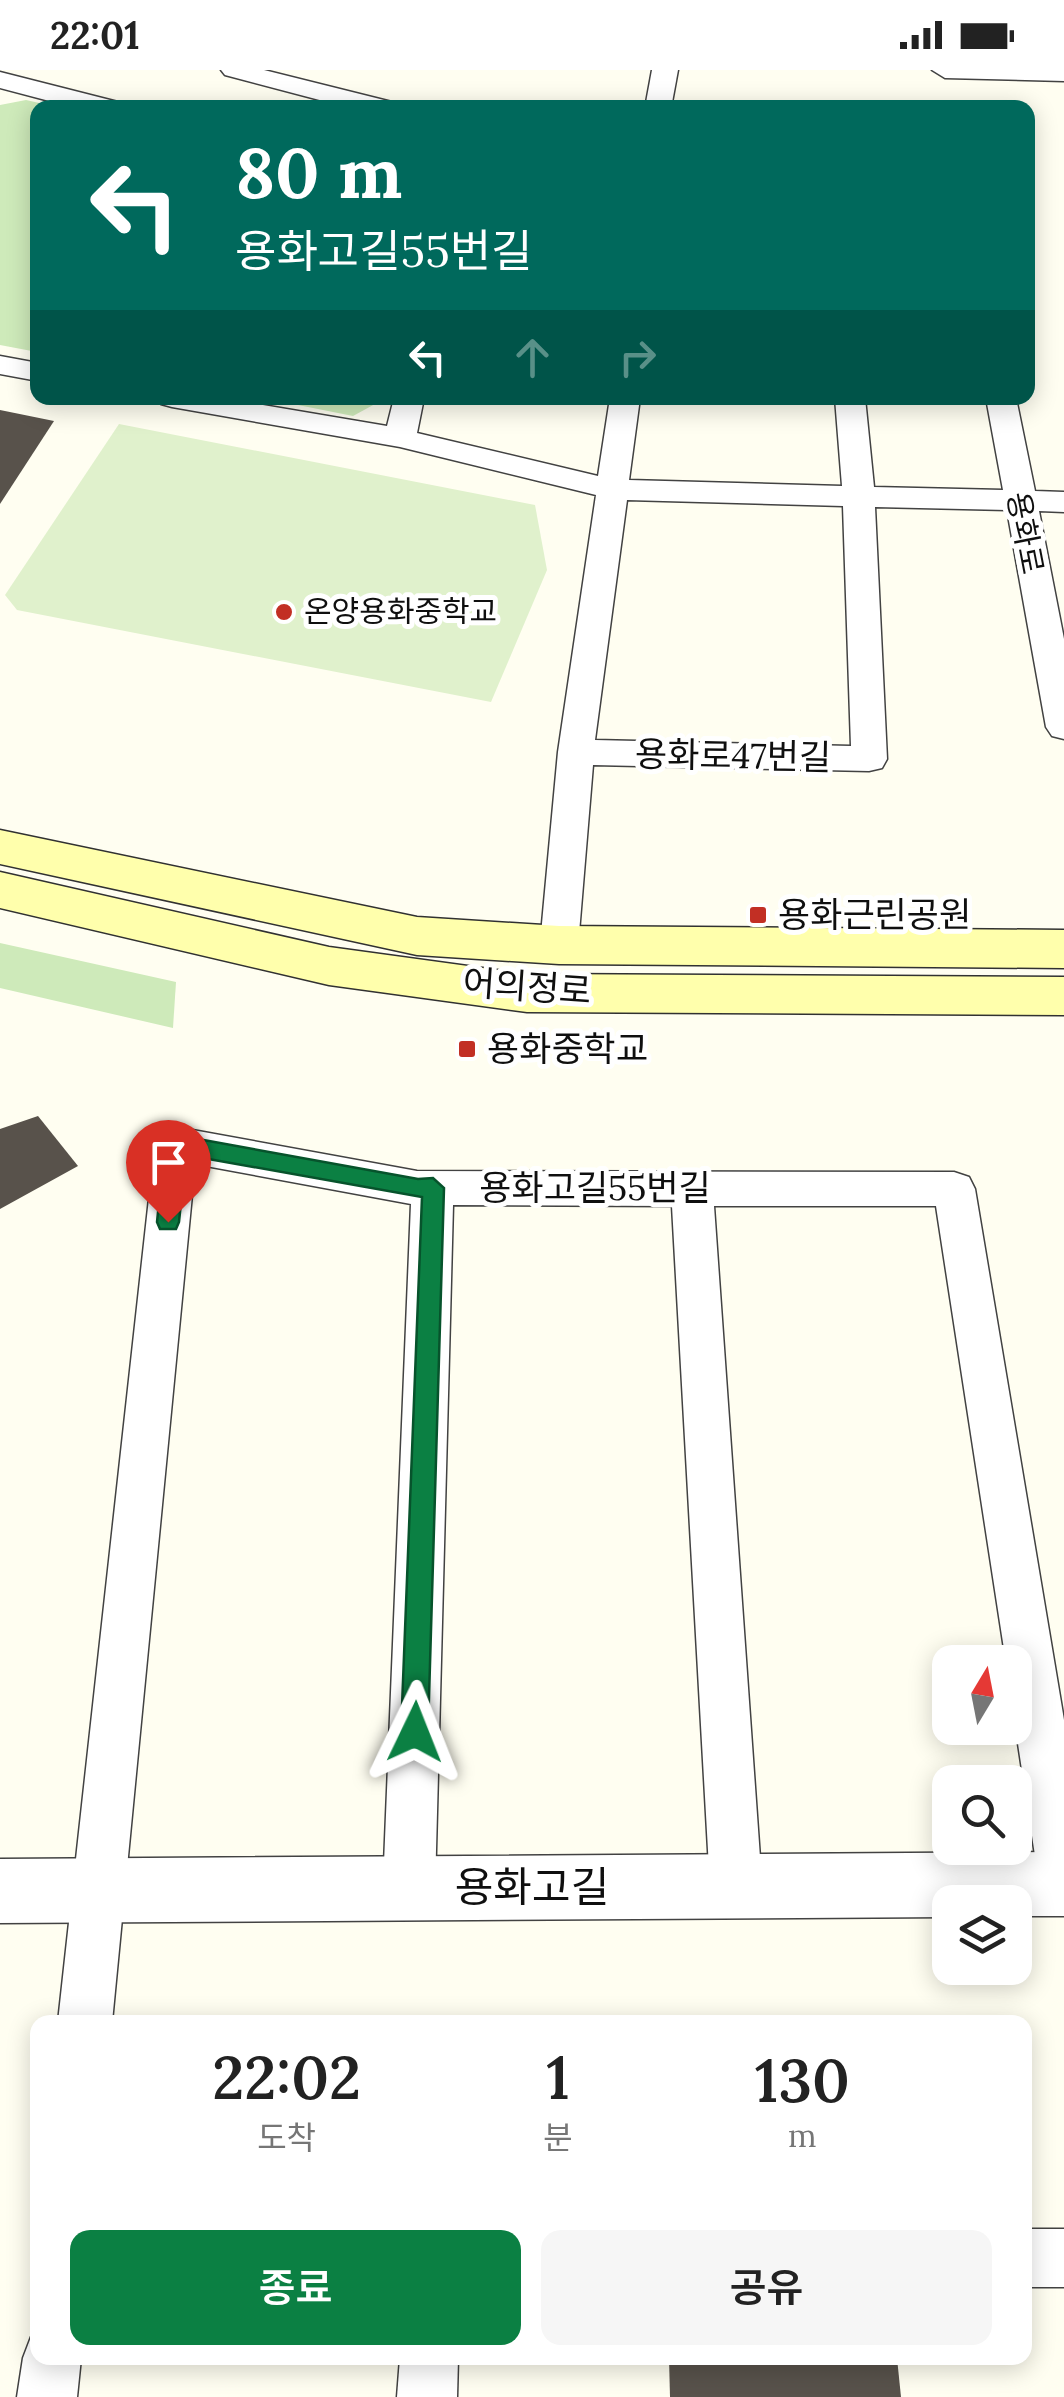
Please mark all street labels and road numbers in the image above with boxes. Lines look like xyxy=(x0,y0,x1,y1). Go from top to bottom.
street label: 용화로 xyxy=(999,489,1053,577)
street label: 용화로47번길 xyxy=(635,731,831,780)
street label: 어의정로 xyxy=(461,960,593,1013)
street label: 용화고길55번길 xyxy=(479,1165,711,1210)
street label: 용화고길 xyxy=(455,1860,609,1914)

